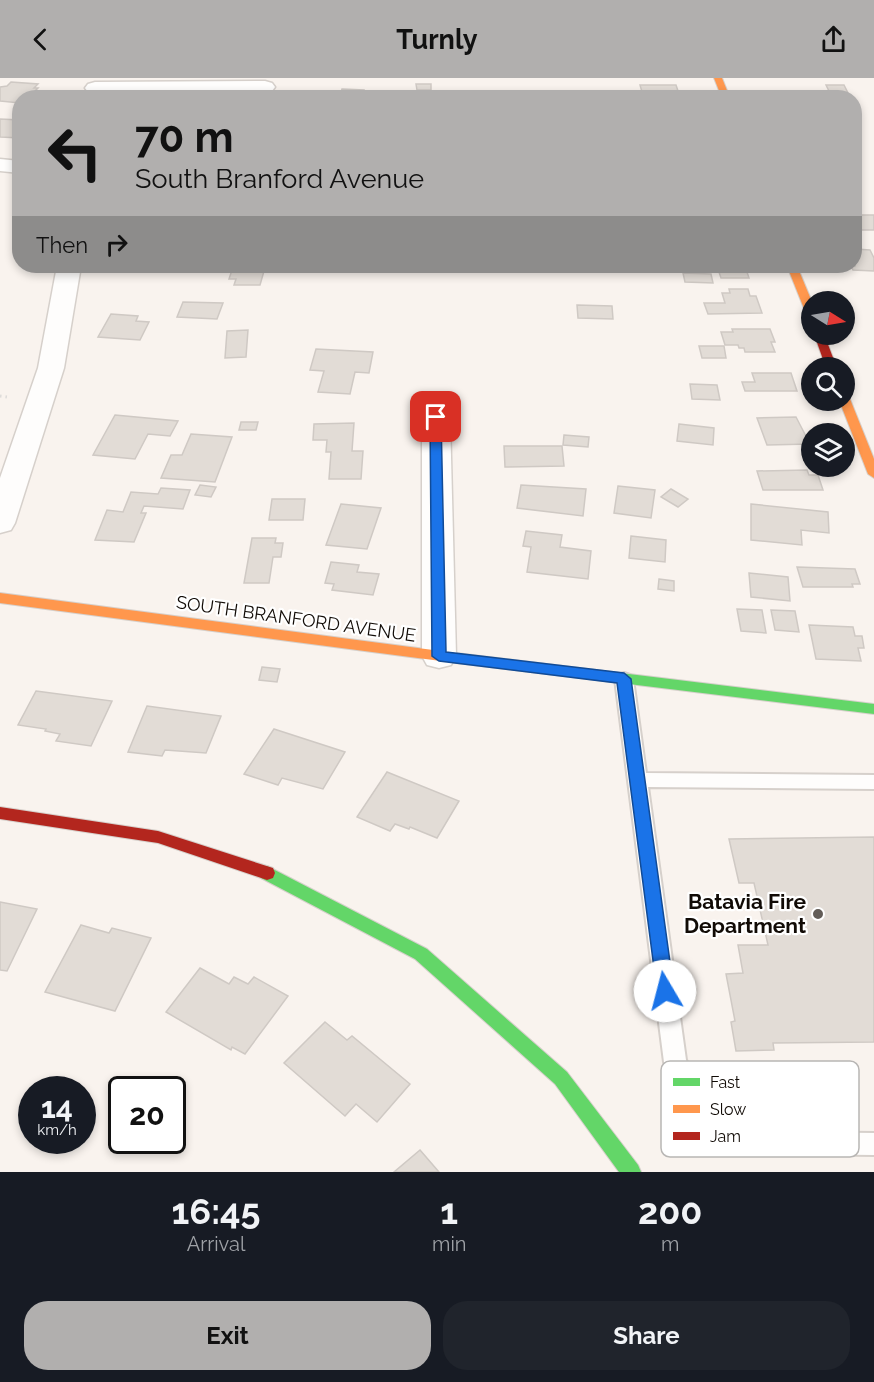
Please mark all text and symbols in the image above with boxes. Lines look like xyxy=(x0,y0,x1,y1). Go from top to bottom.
icon: back xyxy=(24,23,57,56)
icon: share xyxy=(817,23,850,56)
text: Turnly xyxy=(396,24,478,55)
text: 70 m xyxy=(135,113,234,162)
icon: left xyxy=(36,114,114,192)
text: South Branford Avenue xyxy=(135,163,424,194)
icon: right xyxy=(100,228,133,261)
text: Then xyxy=(36,232,88,258)
north arrow xyxy=(801,291,855,345)
map controls xyxy=(801,291,855,477)
button: search xyxy=(801,357,855,411)
pin xyxy=(410,391,461,442)
icon: arrive xyxy=(419,400,452,433)
button: layers xyxy=(801,423,855,477)
street label: SOUTH BRANFORD AVENUE xyxy=(175,591,417,646)
place label: Batavia Fire Department xyxy=(684,889,806,938)
marker: Batavia Fire Department xyxy=(811,907,825,921)
position arrow xyxy=(633,959,697,1023)
legend xyxy=(661,1061,859,1157)
text: Fast xyxy=(710,1073,741,1092)
speed limit sign: 20 xyxy=(108,1076,186,1154)
text: 14 xyxy=(41,1090,73,1125)
text: Slow xyxy=(710,1100,746,1119)
text: km/h xyxy=(37,1121,77,1139)
text: Jam xyxy=(710,1127,741,1146)
text: 16:45 xyxy=(172,1190,261,1232)
text: 1 xyxy=(440,1190,458,1232)
text: 200 xyxy=(638,1190,702,1232)
text: Arrival xyxy=(187,1232,245,1256)
text: min xyxy=(432,1232,466,1256)
text: m xyxy=(661,1232,679,1256)
button: Exit xyxy=(24,1301,431,1370)
button: Share xyxy=(443,1301,850,1370)

